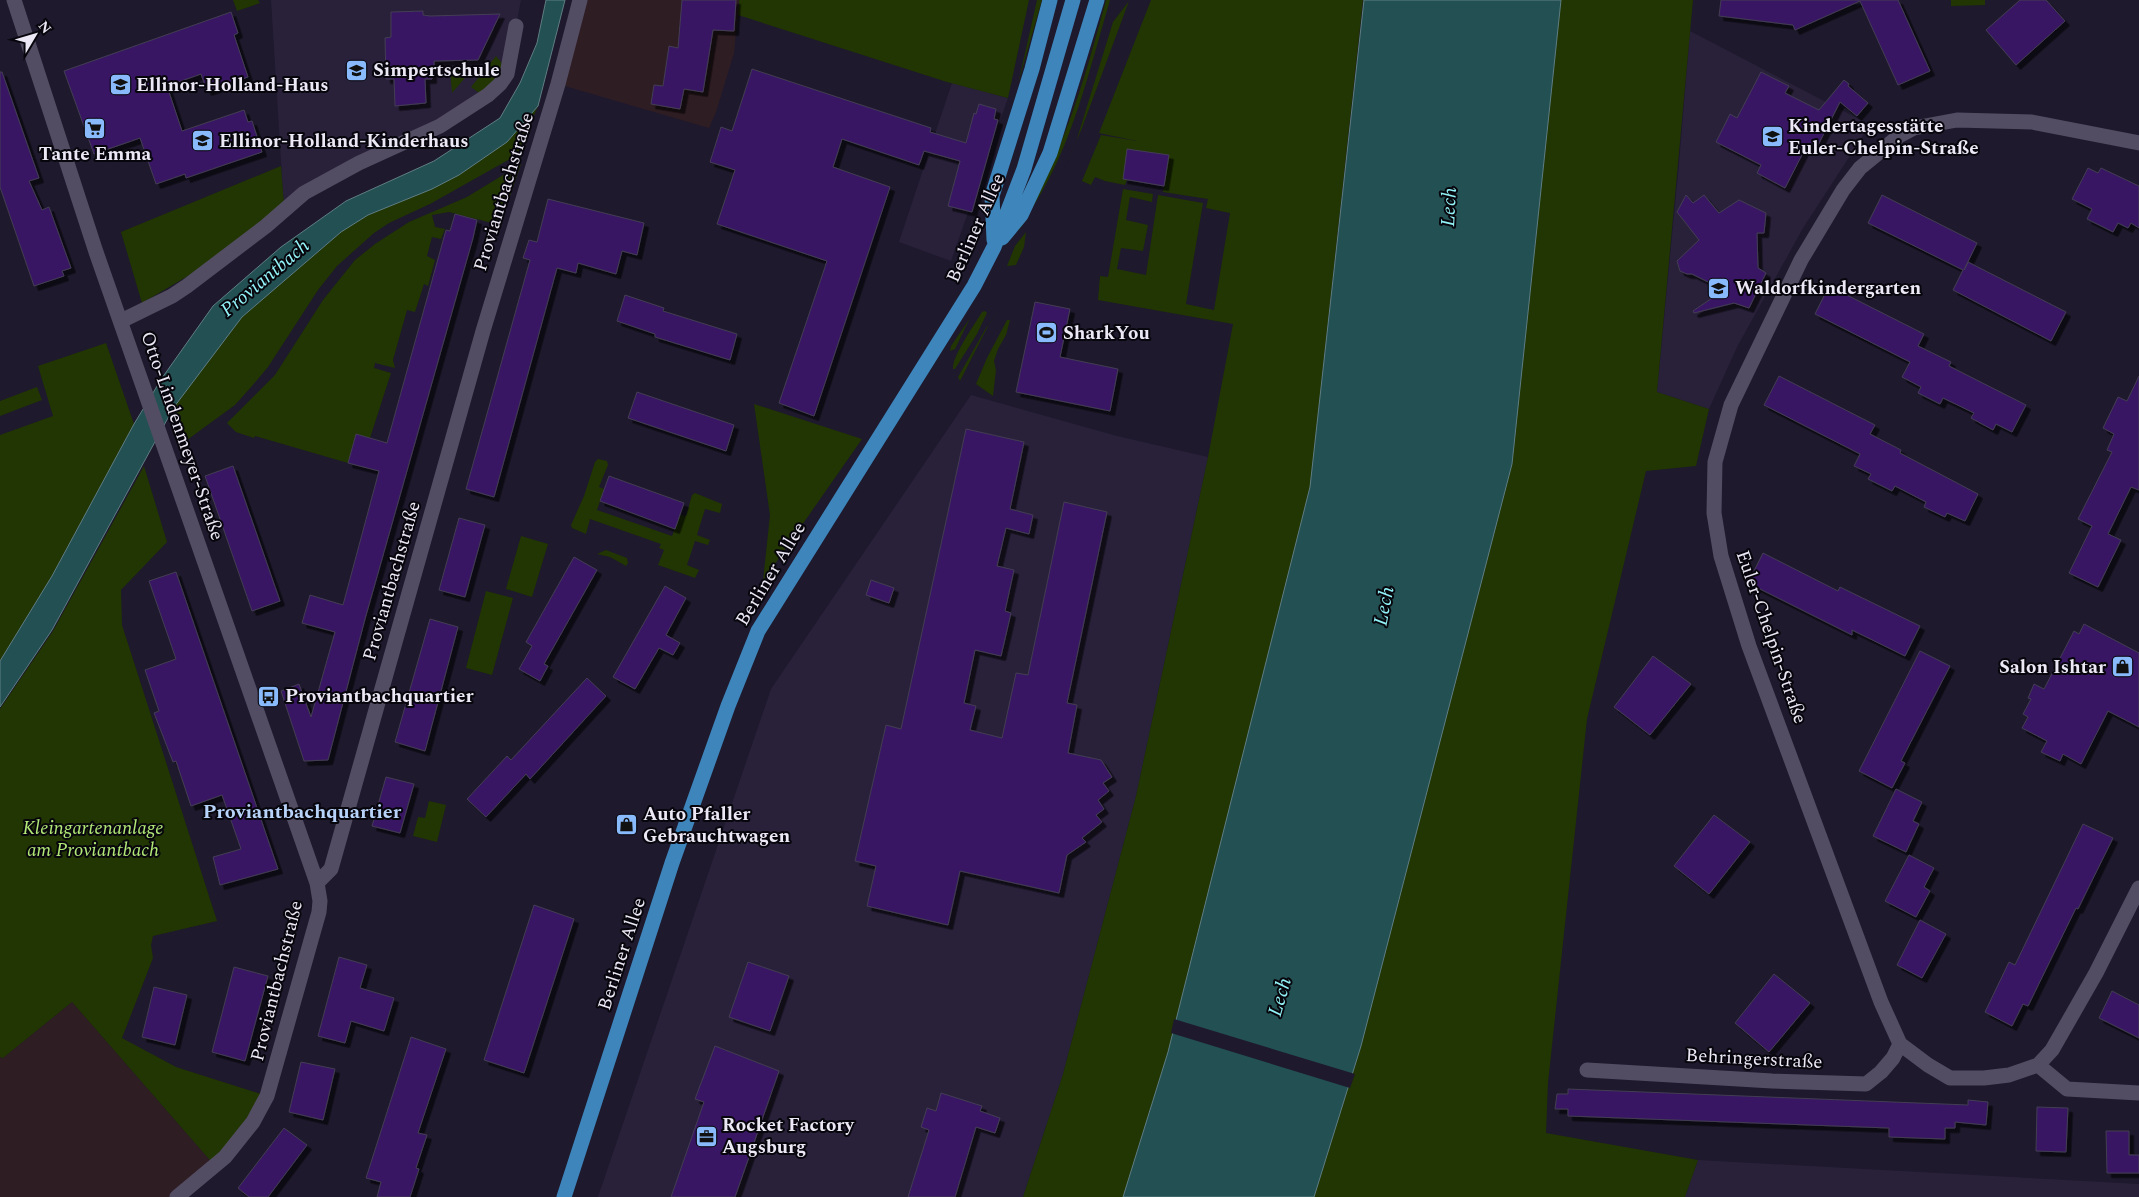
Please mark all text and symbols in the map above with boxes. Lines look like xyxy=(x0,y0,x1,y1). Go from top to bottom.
north arrow xyxy=(10,10,60,60)
text: N xyxy=(33,16,57,38)
place label: Simpertschule xyxy=(373,56,500,85)
school or university icon: Simpertschule xyxy=(345,58,369,82)
place label: Ellinor-Holland-Haus xyxy=(136,71,329,100)
school or university icon: Ellinor-Holland-Haus xyxy=(108,73,132,97)
street label: Proviantbachstraße xyxy=(466,109,542,275)
place label: Kindertagesstätte Euler-Chelpin-Straße xyxy=(1788,112,1979,163)
supermarket icon: Tante Emma xyxy=(83,116,107,140)
school or university icon: Kindertagesstätte Euler-Chelpin-Straße xyxy=(1760,125,1784,149)
place label: Ellinor-Holland-Kinderhaus xyxy=(219,127,468,156)
school or university icon: Ellinor-Holland-Kinderhaus xyxy=(191,129,215,153)
place label: Tante Emma xyxy=(39,140,152,169)
street label: Berliner Allee xyxy=(939,169,1013,287)
water label: Lech xyxy=(1433,187,1465,227)
water label: Proviantbach xyxy=(214,232,316,324)
place label: Waldorfkindergarten xyxy=(1735,274,1921,303)
school or university icon: Waldorfkindergarten xyxy=(1707,276,1731,300)
place label: SharkYou xyxy=(1063,319,1150,348)
sports icon: SharkYou xyxy=(1035,321,1059,345)
street label: Otto-Lindenmeyer-Straße xyxy=(133,328,231,544)
street label: Proviantbachstraße xyxy=(355,498,429,664)
street label: Berliner Allee xyxy=(728,516,814,632)
street label: Euler-Chelpin-Straße xyxy=(1728,546,1814,728)
water label: Lech xyxy=(1366,584,1402,628)
place label: Salon Ishtar xyxy=(1999,653,2107,682)
shop icon: Salon Ishtar xyxy=(2110,655,2134,679)
place label: Proviantbachquartier xyxy=(285,682,475,711)
bus stop icon: Proviantbachquartier xyxy=(257,684,281,708)
district label: Proviantbachquartier xyxy=(203,797,402,827)
place label: Auto Pfaller Gebrauchtwagen xyxy=(643,800,790,851)
shop icon: Auto Pfaller Gebrauchtwagen xyxy=(615,813,639,837)
park label: Kleingartenanlage am Proviantbach xyxy=(23,814,163,865)
street label: Berliner Allee xyxy=(590,894,654,1014)
street label: Proviantbachstraße xyxy=(243,898,311,1064)
water label: Lech xyxy=(1260,974,1300,1020)
street label: Behringerstraße xyxy=(1685,1041,1823,1077)
place label: Rocket Factory Augsburg xyxy=(722,1111,855,1162)
office icon: Rocket Factory Augsburg xyxy=(694,1124,718,1148)

